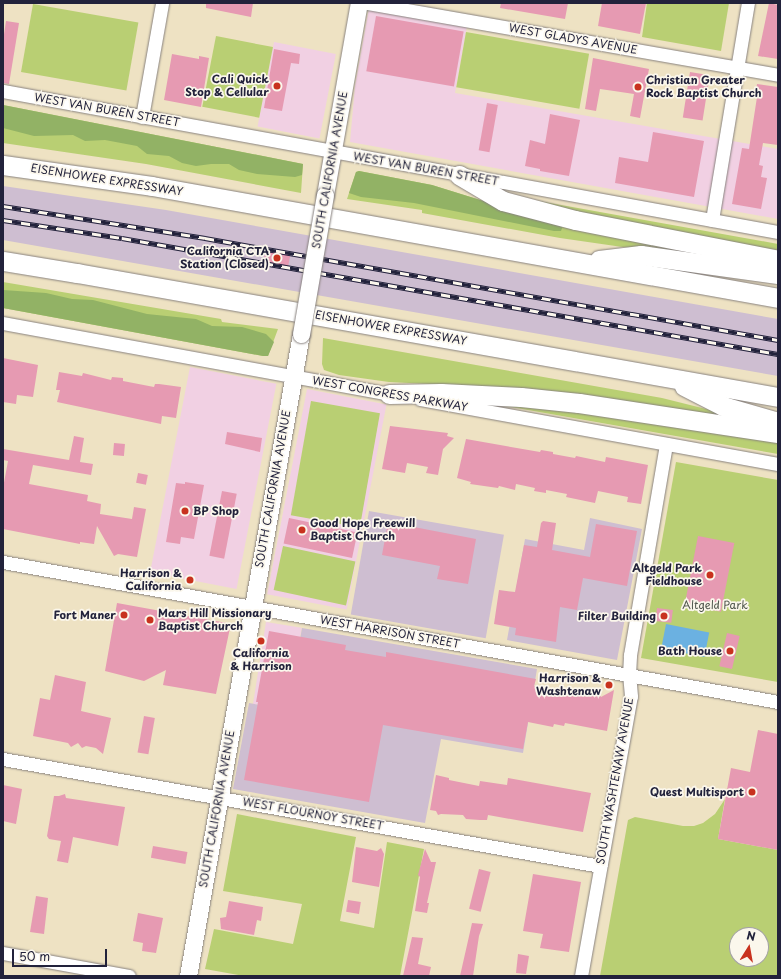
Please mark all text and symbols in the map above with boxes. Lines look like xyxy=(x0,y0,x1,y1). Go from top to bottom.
street label: WEST GLADYS AVENUE xyxy=(507,21,639,57)
place label: Cali Quick Stop & Cellular xyxy=(184,73,269,99)
place label: Christian Greater Rock Baptist Church xyxy=(646,74,762,100)
marker: Cali Quick Stop & Cellular xyxy=(272,81,282,91)
marker: Christian Greater Rock Baptist Church xyxy=(633,82,643,92)
street label: SOUTH CALIFORNIA AVENUE xyxy=(310,90,350,250)
street label: WEST VAN BUREN STREET xyxy=(32,91,182,129)
street label: WEST VAN BUREN STREET xyxy=(351,150,501,188)
street label: EISENHOWER EXPRESSWAY xyxy=(30,161,184,199)
place label: California CTA Station (Closed) xyxy=(180,245,269,271)
marker: California CTA Station (Closed) xyxy=(272,253,282,263)
street label: EISENHOWER EXPRESSWAY xyxy=(314,308,468,348)
street label: WEST CONGRESS PARKWAY xyxy=(312,374,468,414)
street label: SOUTH CALIFORNIA AVENUE xyxy=(253,409,293,569)
place label: BP Shop xyxy=(193,504,239,518)
marker: BP Shop xyxy=(180,506,190,516)
place label: Good Hope Freewill Baptist Church xyxy=(310,517,416,543)
marker: Good Hope Freewill Baptist Church xyxy=(297,525,307,535)
place label: Altgeld Park Fieldhouse xyxy=(632,562,702,588)
place label: Harrison & California xyxy=(120,567,182,593)
marker: Altgeld Park Fieldhouse xyxy=(705,570,715,580)
marker: Harrison & California xyxy=(185,575,195,585)
park label: Altgeld Park xyxy=(682,598,748,612)
place label: Mars Hill Missionary Baptist Church xyxy=(158,607,271,633)
place label: Fort Maner xyxy=(52,608,116,622)
place label: Filter Building xyxy=(578,609,656,623)
marker: Fort Maner xyxy=(119,610,129,620)
marker: Filter Building xyxy=(659,611,669,621)
street label: WEST HARRISON STREET xyxy=(319,613,461,651)
marker: Mars Hill Missionary Baptist Church xyxy=(145,615,155,625)
marker: California & Harrison xyxy=(256,636,266,646)
place label: Bath House xyxy=(658,644,722,658)
marker: Bath House xyxy=(725,646,735,656)
place label: California & Harrison xyxy=(230,647,292,673)
place label: Harrison & Washtenaw xyxy=(536,672,601,698)
marker: Harrison & Washtenaw xyxy=(604,680,614,690)
street label: SOUTH WASHTENAW AVENUE xyxy=(594,696,636,866)
street label: SOUTH CALIFORNIA AVENUE xyxy=(197,729,237,889)
place label: Quest Multisport xyxy=(650,785,744,799)
marker: Quest Multisport xyxy=(747,787,757,797)
street label: WEST FLOURNOY STREET xyxy=(241,795,385,833)
north arrow xyxy=(729,927,769,967)
text: N xyxy=(745,927,757,945)
scale bar xyxy=(14,941,109,967)
text: 50 m xyxy=(19,947,50,965)

